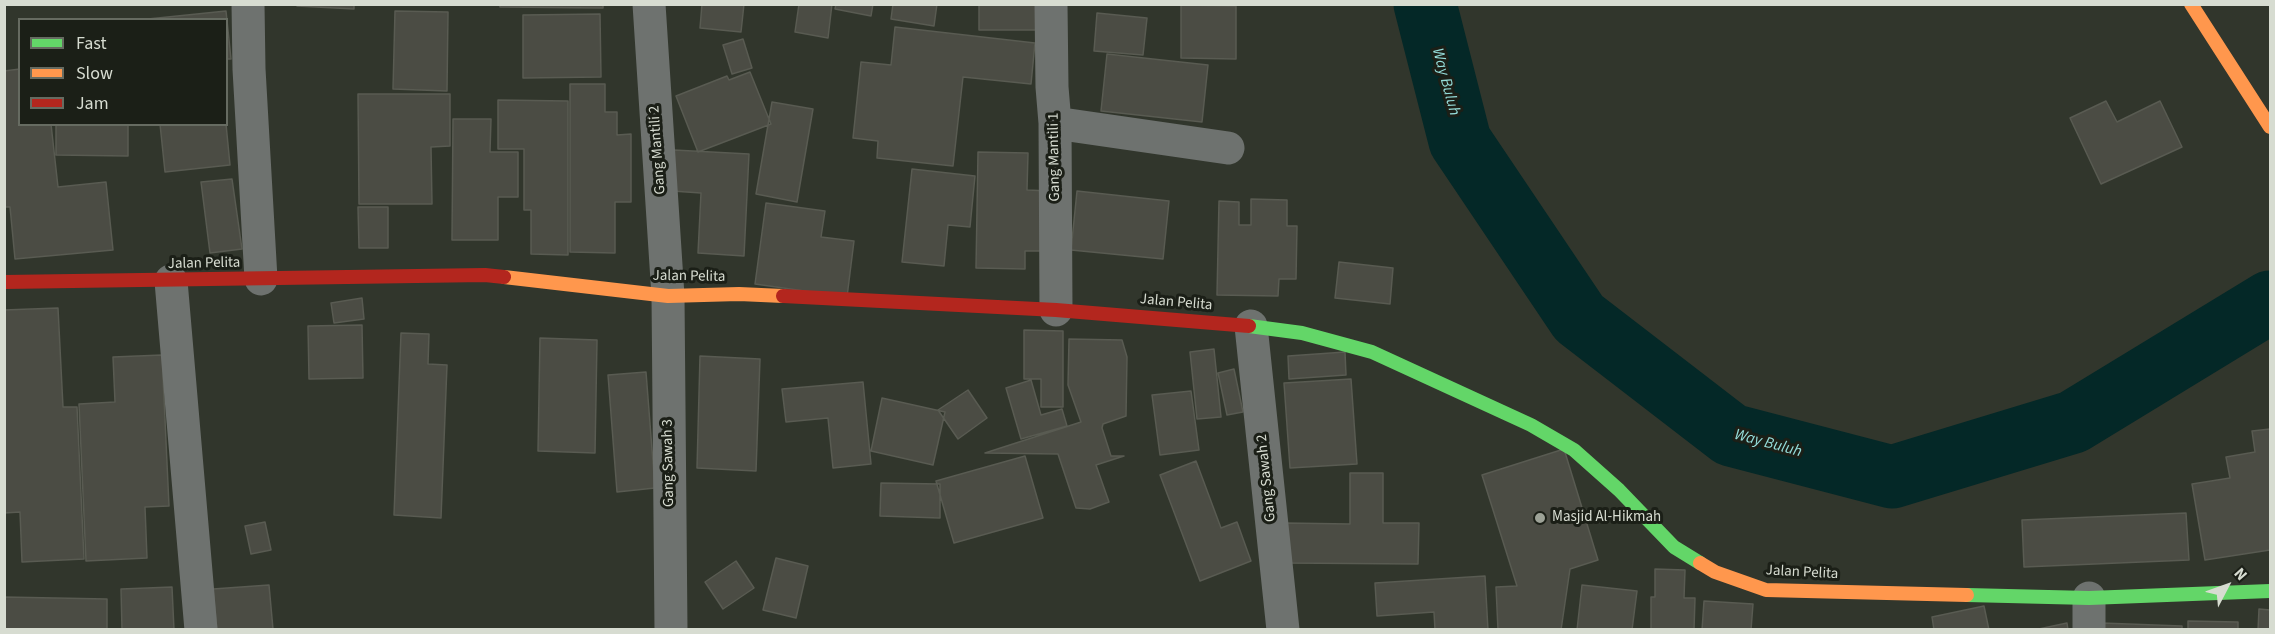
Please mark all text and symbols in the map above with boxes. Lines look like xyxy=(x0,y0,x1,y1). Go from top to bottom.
legend xyxy=(18,18,228,126)
text: Fast xyxy=(76,31,107,56)
water label: Way Buluh xyxy=(1427,46,1463,118)
text: Slow xyxy=(76,61,113,86)
text: Jam xyxy=(76,91,109,116)
street label: Gang Mantili 2 xyxy=(646,105,670,195)
street label: Gang Mantili 1 xyxy=(1045,112,1065,202)
street label: Jalan Pelita xyxy=(167,254,241,274)
street label: Jalan Pelita xyxy=(652,267,726,287)
street label: Jalan Pelita xyxy=(1139,291,1213,315)
street label: Gang Sawah 3 xyxy=(659,419,679,507)
water label: Way Buluh xyxy=(1732,426,1804,462)
street label: Gang Sawah 2 xyxy=(1253,433,1281,523)
place label: Masjid Al-Hikmah xyxy=(1552,509,1661,527)
marker: Masjid Al-Hikmah xyxy=(1533,511,1547,525)
north arrow xyxy=(2197,556,2257,616)
street label: Jalan Pelita xyxy=(1765,562,1839,584)
text: N xyxy=(2229,563,2252,585)

